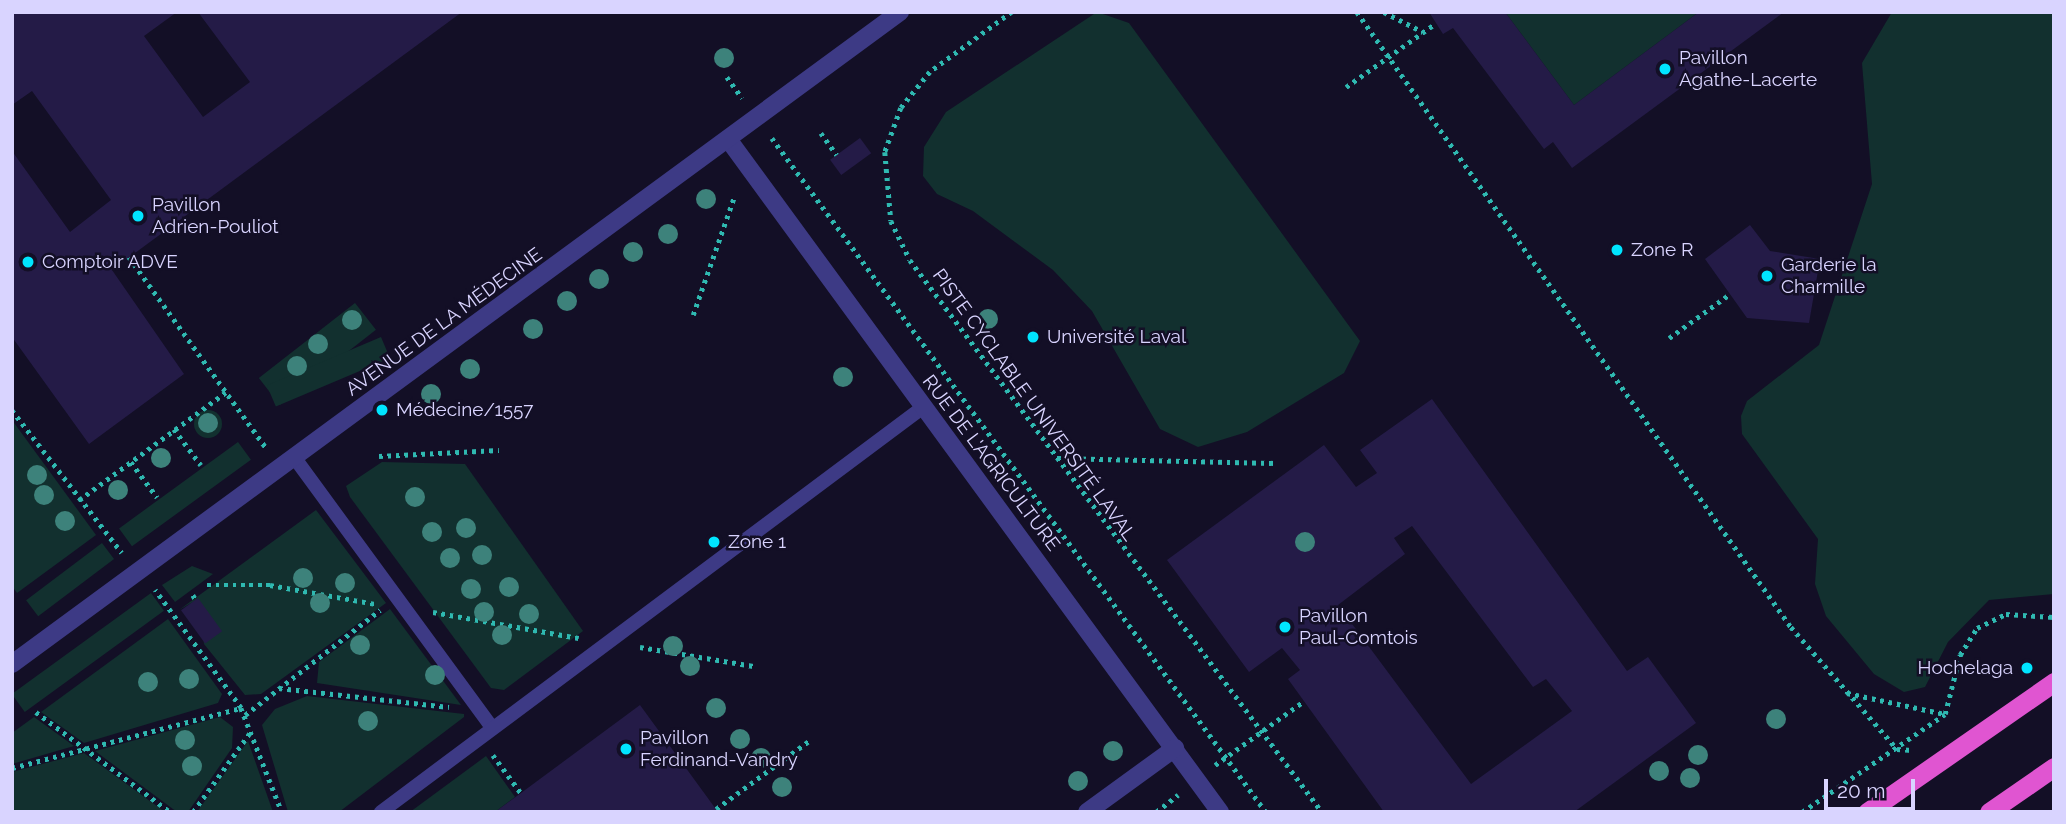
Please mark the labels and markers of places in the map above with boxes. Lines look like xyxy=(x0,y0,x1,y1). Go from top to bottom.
place label: Pavillon Agathe-Lacerte xyxy=(1679,47,1817,91)
marker: Pavillon Agathe-Lacerte xyxy=(1657,61,1673,77)
place label: Pavillon Adrien-Pouliot xyxy=(152,194,278,238)
marker: Pavillon Adrien-Pouliot xyxy=(130,208,146,224)
place label: Zone R xyxy=(1631,239,1693,261)
marker: Zone R xyxy=(1609,242,1625,258)
place label: Comptoir ADVE xyxy=(42,251,179,273)
marker: Comptoir ADVE xyxy=(20,254,36,270)
place label: Garderie la Charmille xyxy=(1781,254,1877,298)
marker: Garderie la Charmille xyxy=(1759,268,1775,284)
place label: Université Laval xyxy=(1047,326,1186,348)
marker: Université Laval xyxy=(1025,329,1041,345)
place label: Médecine/1557 xyxy=(396,399,533,421)
marker: Médecine/1557 xyxy=(374,402,390,418)
place label: Zone 1 xyxy=(728,531,786,553)
marker: Zone 1 xyxy=(706,534,722,550)
place label: Pavillon Paul-Comtois xyxy=(1299,605,1418,649)
marker: Pavillon Paul-Comtois xyxy=(1277,619,1293,635)
place label: Hochelaga xyxy=(1918,657,2013,679)
marker: Hochelaga xyxy=(2019,660,2035,676)
place label: Pavillon Ferdinand-Vandry xyxy=(640,727,798,771)
marker: Pavillon Ferdinand-Vandry xyxy=(618,741,634,757)

